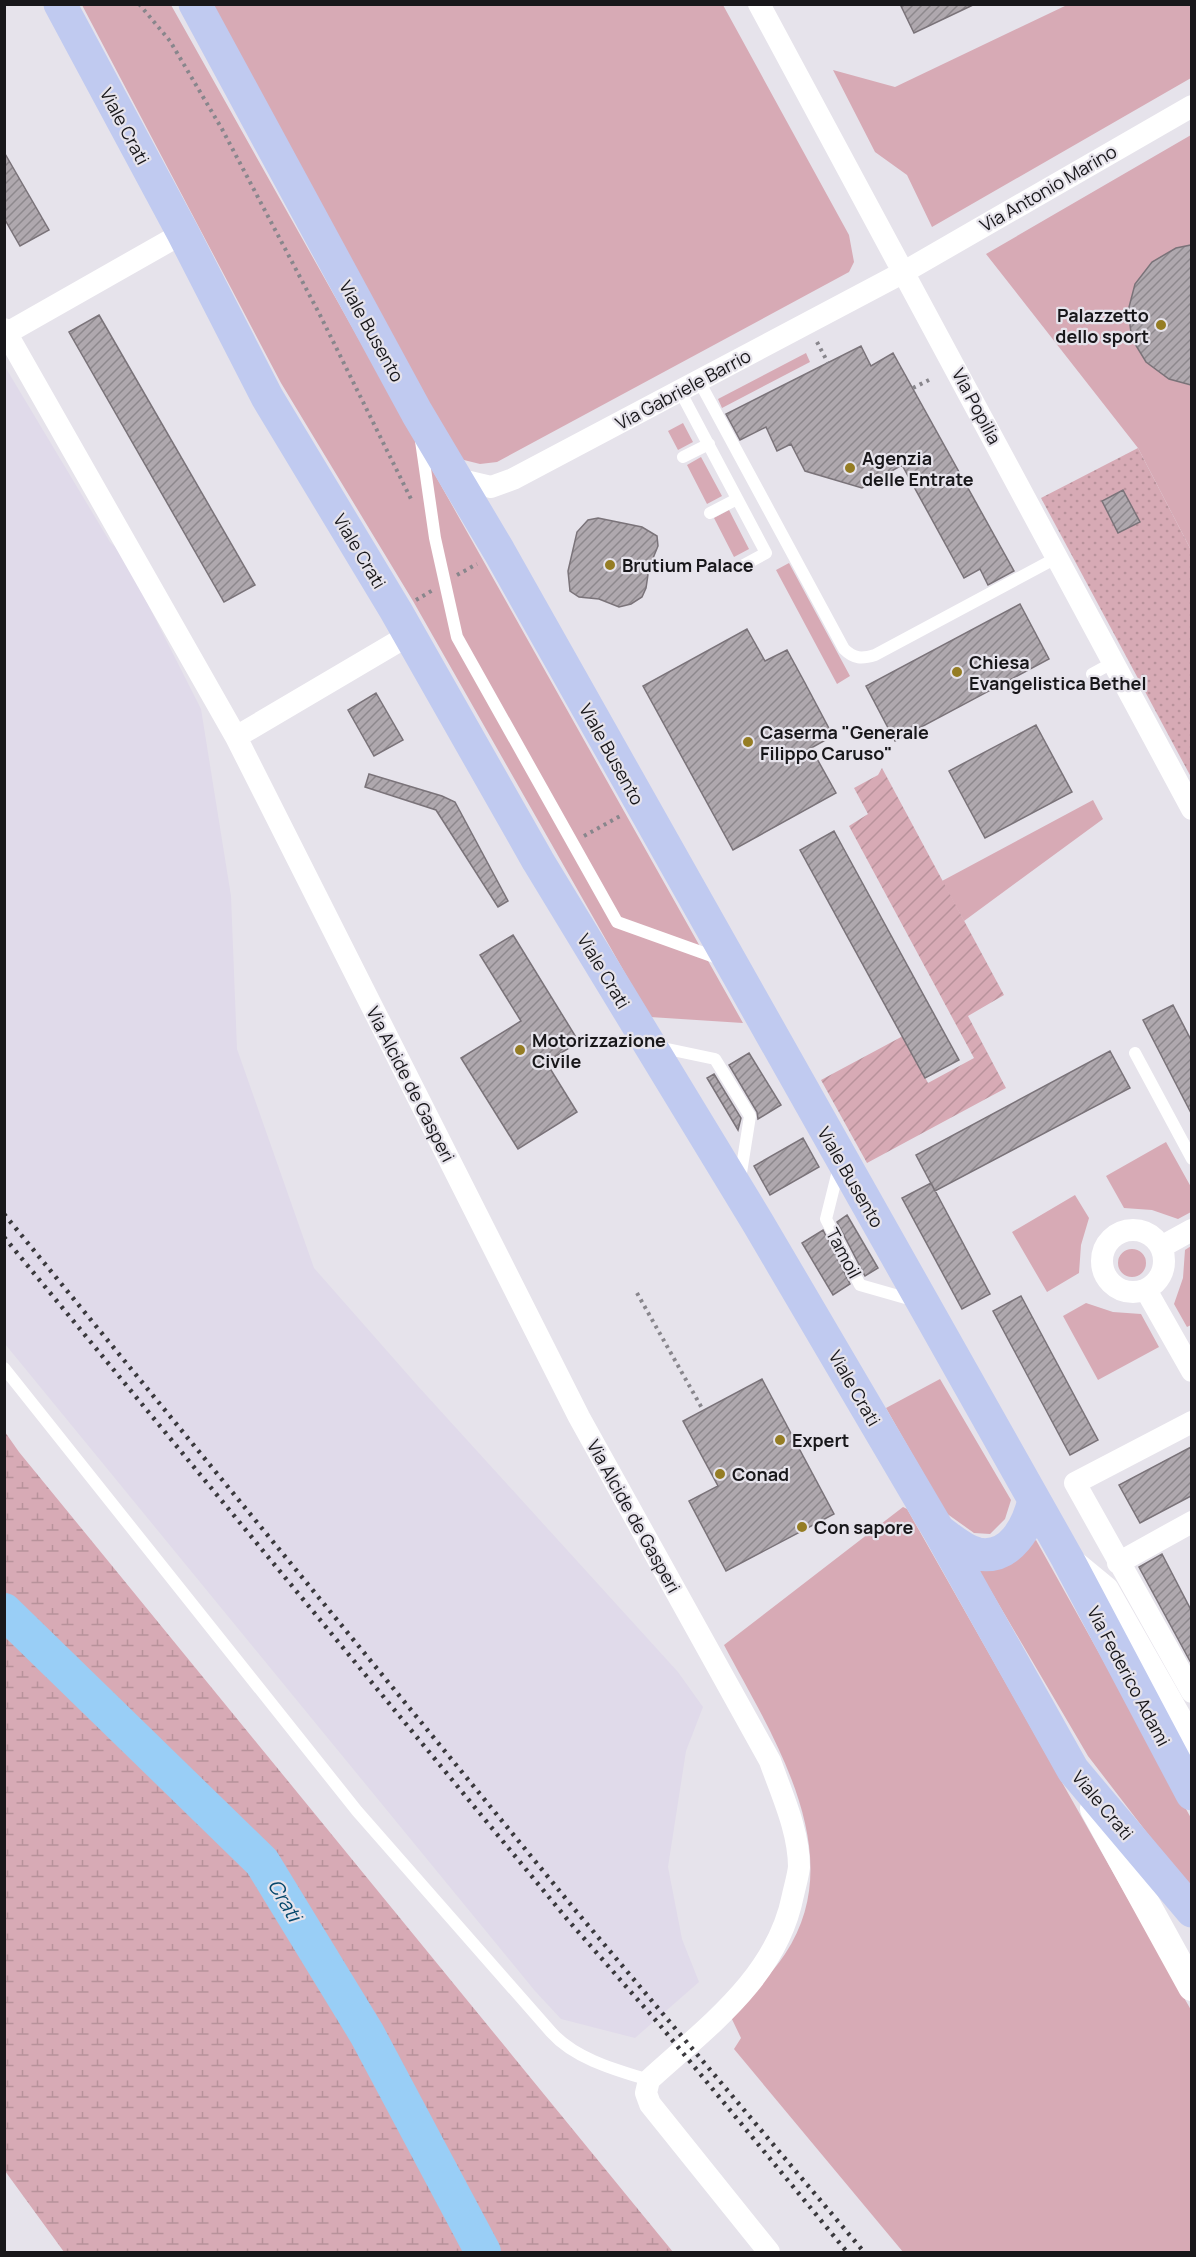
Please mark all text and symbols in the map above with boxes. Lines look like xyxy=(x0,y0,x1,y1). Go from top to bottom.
street label: Viale Crati xyxy=(95,84,155,168)
street label: Via Antonio Marino xyxy=(975,139,1121,237)
street label: Viale Busento xyxy=(334,276,410,386)
place label: Palazzetto dello sport xyxy=(1055,303,1149,348)
marker: Palazzetto dello sport xyxy=(1154,318,1168,332)
street label: Via Gabriele Barrio xyxy=(611,343,755,435)
street label: Via Popilia xyxy=(947,364,1007,448)
place label: Agenzia delle Entrate xyxy=(862,446,974,491)
marker: Agenzia delle Entrate xyxy=(843,461,857,475)
street label: Viale Crati xyxy=(328,509,392,593)
place label: Brutium Palace xyxy=(622,553,754,577)
marker: Brutium Palace xyxy=(603,558,617,572)
place label: Chiesa Evangelistica Bethel xyxy=(969,650,1147,695)
marker: Chiesa Evangelistica Bethel xyxy=(950,665,964,679)
street label: Viale Busento xyxy=(574,699,650,809)
place label: Caserma "Generale Filippo Caruso" xyxy=(760,720,929,765)
marker: Caserma "Generale Filippo Caruso" xyxy=(741,735,755,749)
street label: Viale Crati xyxy=(572,929,636,1013)
street label: Via Alcide de Gasperi xyxy=(361,1002,461,1166)
place label: Motorizzazione Civile xyxy=(532,1028,666,1073)
marker: Motorizzazione Civile xyxy=(513,1043,527,1057)
street label: Viale Busento xyxy=(812,1122,890,1232)
street label: Tamoil xyxy=(821,1224,867,1282)
street label: Viale Crati xyxy=(824,1346,886,1430)
place label: Expert xyxy=(792,1428,849,1452)
marker: Expert xyxy=(773,1433,787,1447)
street label: Via Alcide de Gasperi xyxy=(582,1435,686,1597)
place label: Conad xyxy=(732,1462,789,1486)
marker: Conad xyxy=(713,1467,727,1481)
place label: Con sapore xyxy=(814,1515,914,1539)
marker: Con sapore xyxy=(795,1520,809,1534)
street label: Via Federico Adami xyxy=(1082,1602,1176,1750)
street label: Viale Crati xyxy=(1067,1765,1139,1845)
water label: Crati xyxy=(262,1874,309,1928)

